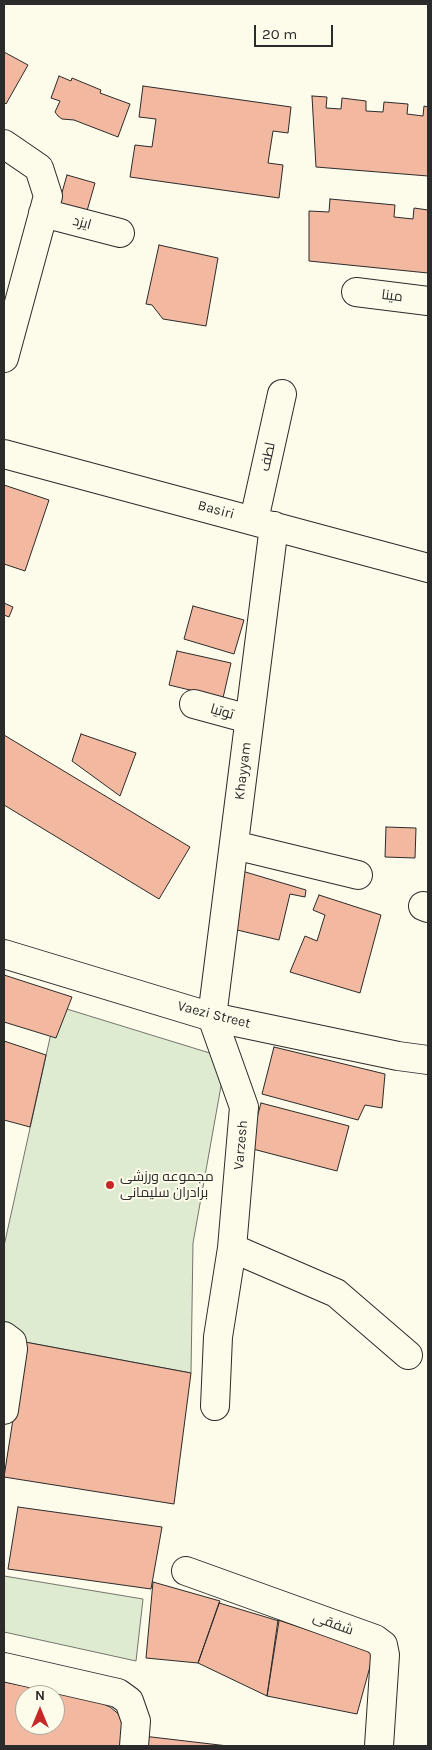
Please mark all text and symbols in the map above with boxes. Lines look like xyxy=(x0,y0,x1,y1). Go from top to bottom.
scale bar xyxy=(257,15,336,47)
text: 20 m xyxy=(262,25,297,43)
street label: ایزد xyxy=(71,212,93,234)
street label: مینا xyxy=(380,286,404,306)
street label: لطف xyxy=(257,441,279,473)
street label: Basiri xyxy=(196,497,236,523)
street label: توتیا xyxy=(208,701,236,723)
street label: Khayyam xyxy=(231,741,255,801)
street label: Vaezi Street xyxy=(176,998,252,1032)
street label: Varzesh xyxy=(230,1119,252,1171)
place label: مجموعه ورزشی برادران سلیمانی xyxy=(120,1169,214,1202)
marker: مجموعه ورزشی برادران سلیمانی xyxy=(104,1179,116,1191)
street label: شفقی xyxy=(310,1609,356,1639)
north arrow xyxy=(15,1685,65,1735)
text: N xyxy=(35,1687,45,1704)

